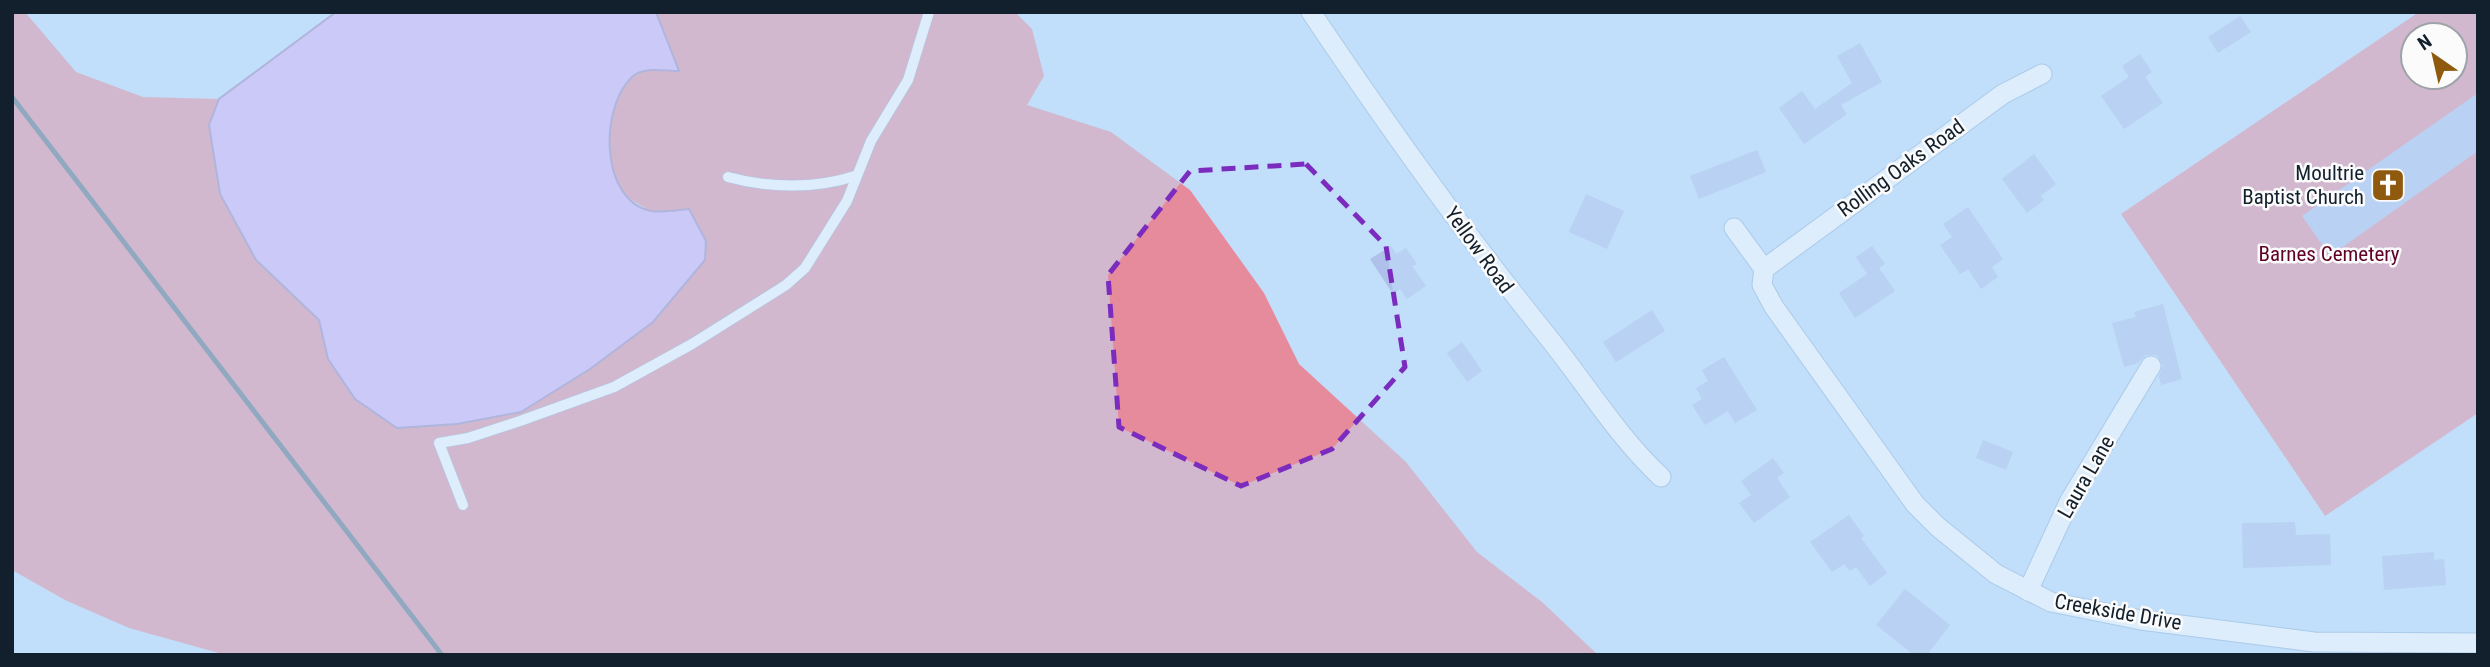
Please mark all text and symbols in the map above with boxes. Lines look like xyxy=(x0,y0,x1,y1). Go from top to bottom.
north arrow xyxy=(2399,21,2469,91)
text: N xyxy=(2414,30,2436,55)
street label: Rolling Oaks Road xyxy=(1833,114,1969,222)
place label: Moultrie Baptist Church xyxy=(2242,161,2364,209)
church icon: Moultrie Baptist Church xyxy=(2369,166,2407,204)
street label: Yellow Road xyxy=(1440,202,1518,298)
park label: Barnes Cemetery xyxy=(2258,242,2400,266)
street label: Laura Lane xyxy=(2053,431,2119,522)
street label: Creekside Drive xyxy=(2053,589,2184,635)

